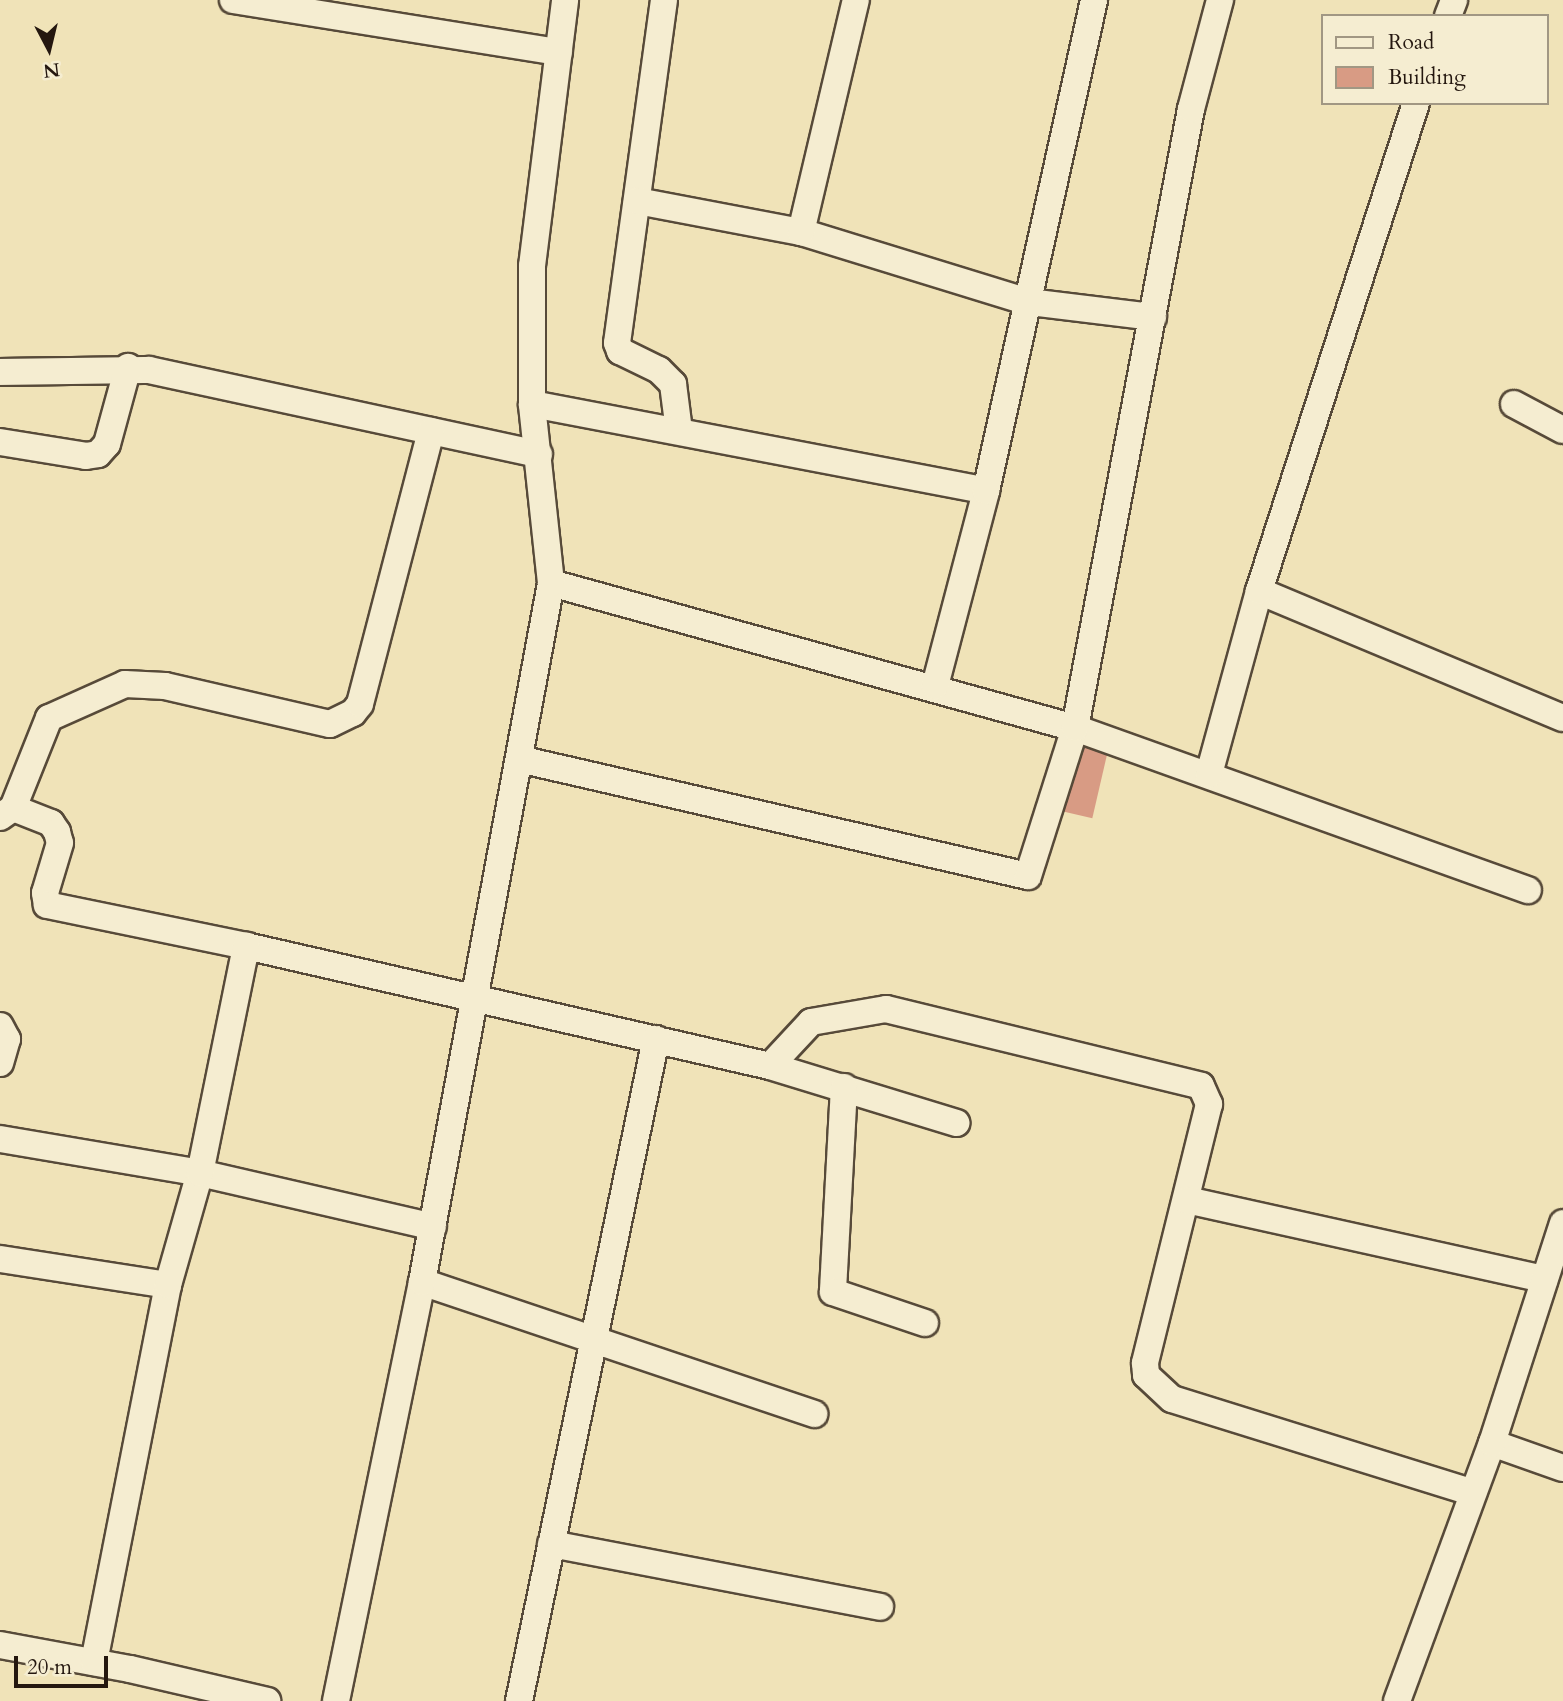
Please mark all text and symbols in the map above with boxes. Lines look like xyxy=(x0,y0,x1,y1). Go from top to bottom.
north arrow xyxy=(14,14,84,84)
legend xyxy=(1322,14,1549,105)
text: Road xyxy=(1388,28,1434,57)
text: N xyxy=(42,56,61,84)
text: Building xyxy=(1388,63,1466,92)
scale bar xyxy=(18,1642,112,1686)
text: 20 m xyxy=(27,1653,72,1682)

